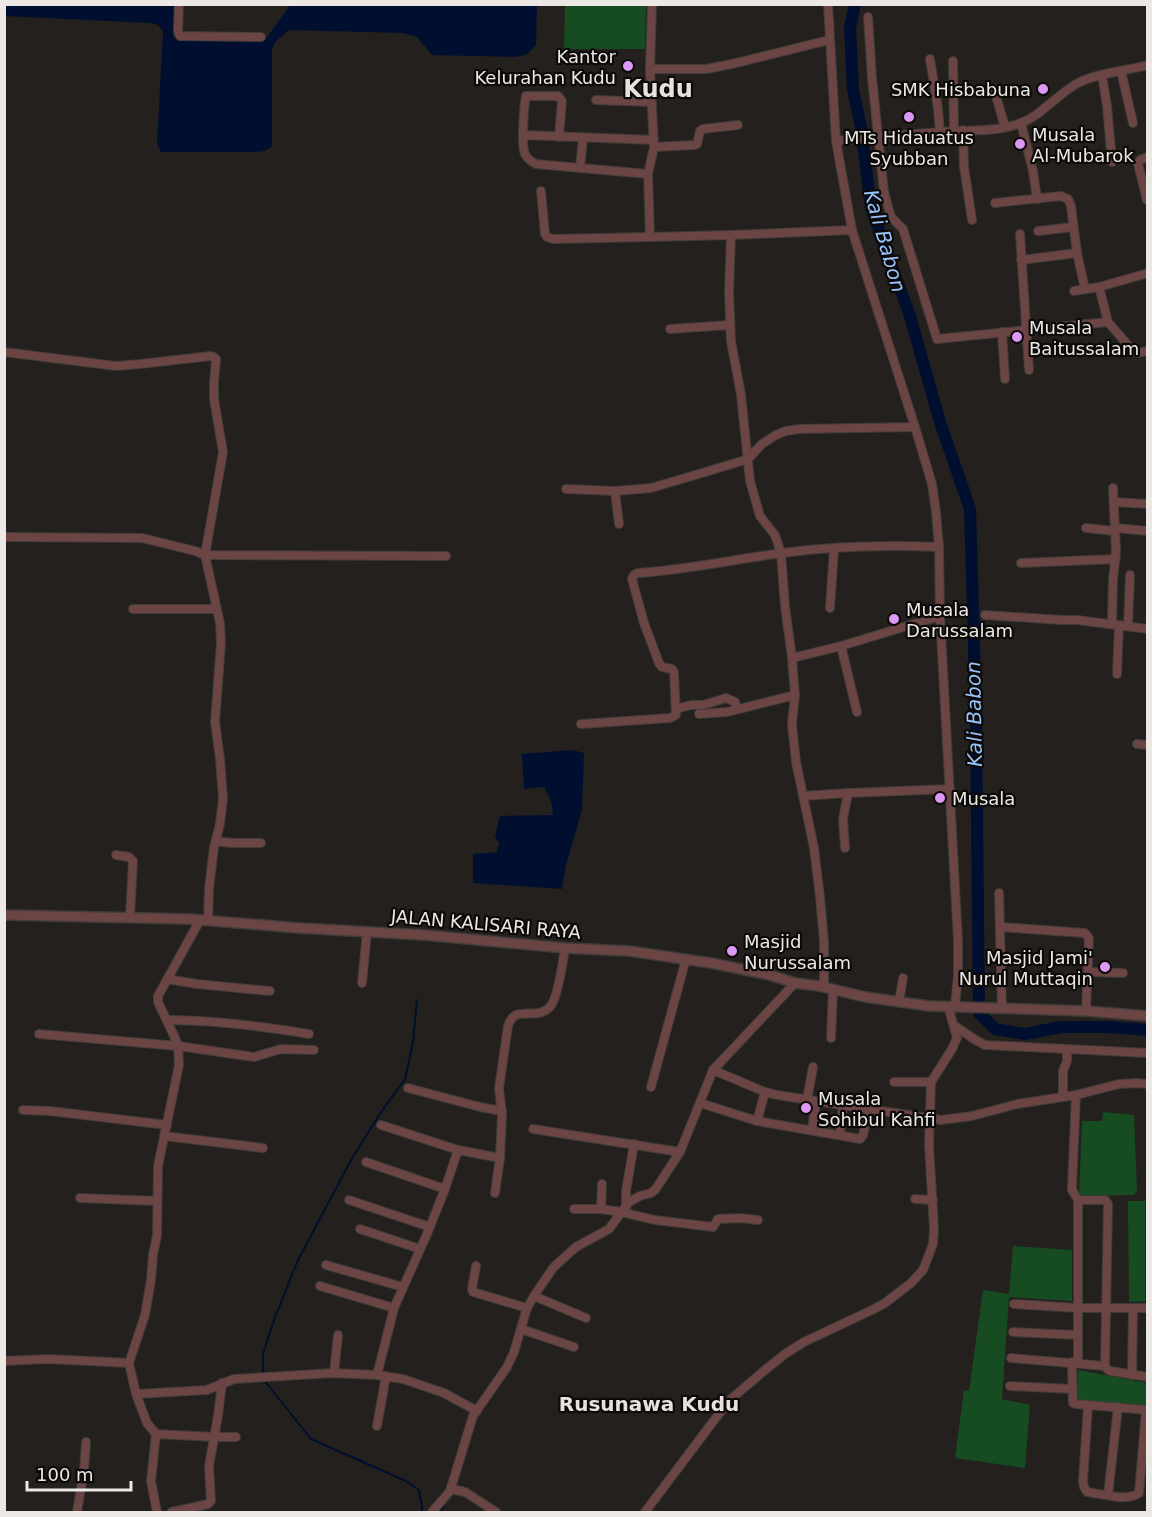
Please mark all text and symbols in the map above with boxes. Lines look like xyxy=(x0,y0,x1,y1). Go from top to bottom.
place label: Kantor Kelurahan Kudu xyxy=(474,46,617,88)
marker: Kantor Kelurahan Kudu xyxy=(621,59,635,73)
district label: Kudu xyxy=(623,75,693,103)
place label: SMK Hisbabuna xyxy=(891,79,1031,100)
marker: SMK Hisbabuna xyxy=(1036,82,1050,96)
marker: MTs Hidauatus Syubban xyxy=(902,110,916,124)
place label: Musala Al-Mubarok xyxy=(1032,124,1134,166)
place label: MTs Hidauatus Syubban xyxy=(844,127,974,169)
marker: Musala Al-Mubarok xyxy=(1013,137,1027,151)
water label: Kali Babon xyxy=(859,187,911,295)
place label: Musala Baitussalam xyxy=(1029,317,1139,359)
marker: Musala Baitussalam xyxy=(1010,330,1024,344)
place label: Musala Darussalam xyxy=(906,599,1013,641)
marker: Musala Darussalam xyxy=(887,612,901,626)
water label: Kali Babon xyxy=(961,661,987,767)
place label: Musala xyxy=(952,788,1015,809)
marker: Musala xyxy=(933,791,947,805)
street label: JALAN KALISARI RAYA xyxy=(389,905,583,943)
place label: Masjid Nurussalam xyxy=(744,931,851,973)
marker: Masjid Nurussalam xyxy=(725,944,739,958)
place label: Masjid Jami' Nurul Muttaqin xyxy=(959,947,1093,989)
marker: Masjid Jami' Nurul Muttaqin xyxy=(1098,960,1112,974)
place label: Musala Sohibul Kahfi xyxy=(818,1088,936,1130)
marker: Musala Sohibul Kahfi xyxy=(799,1101,813,1115)
district label: Rusunawa Kudu xyxy=(559,1392,739,1416)
scale bar xyxy=(27,1454,130,1492)
text: 100 m xyxy=(36,1464,94,1485)

